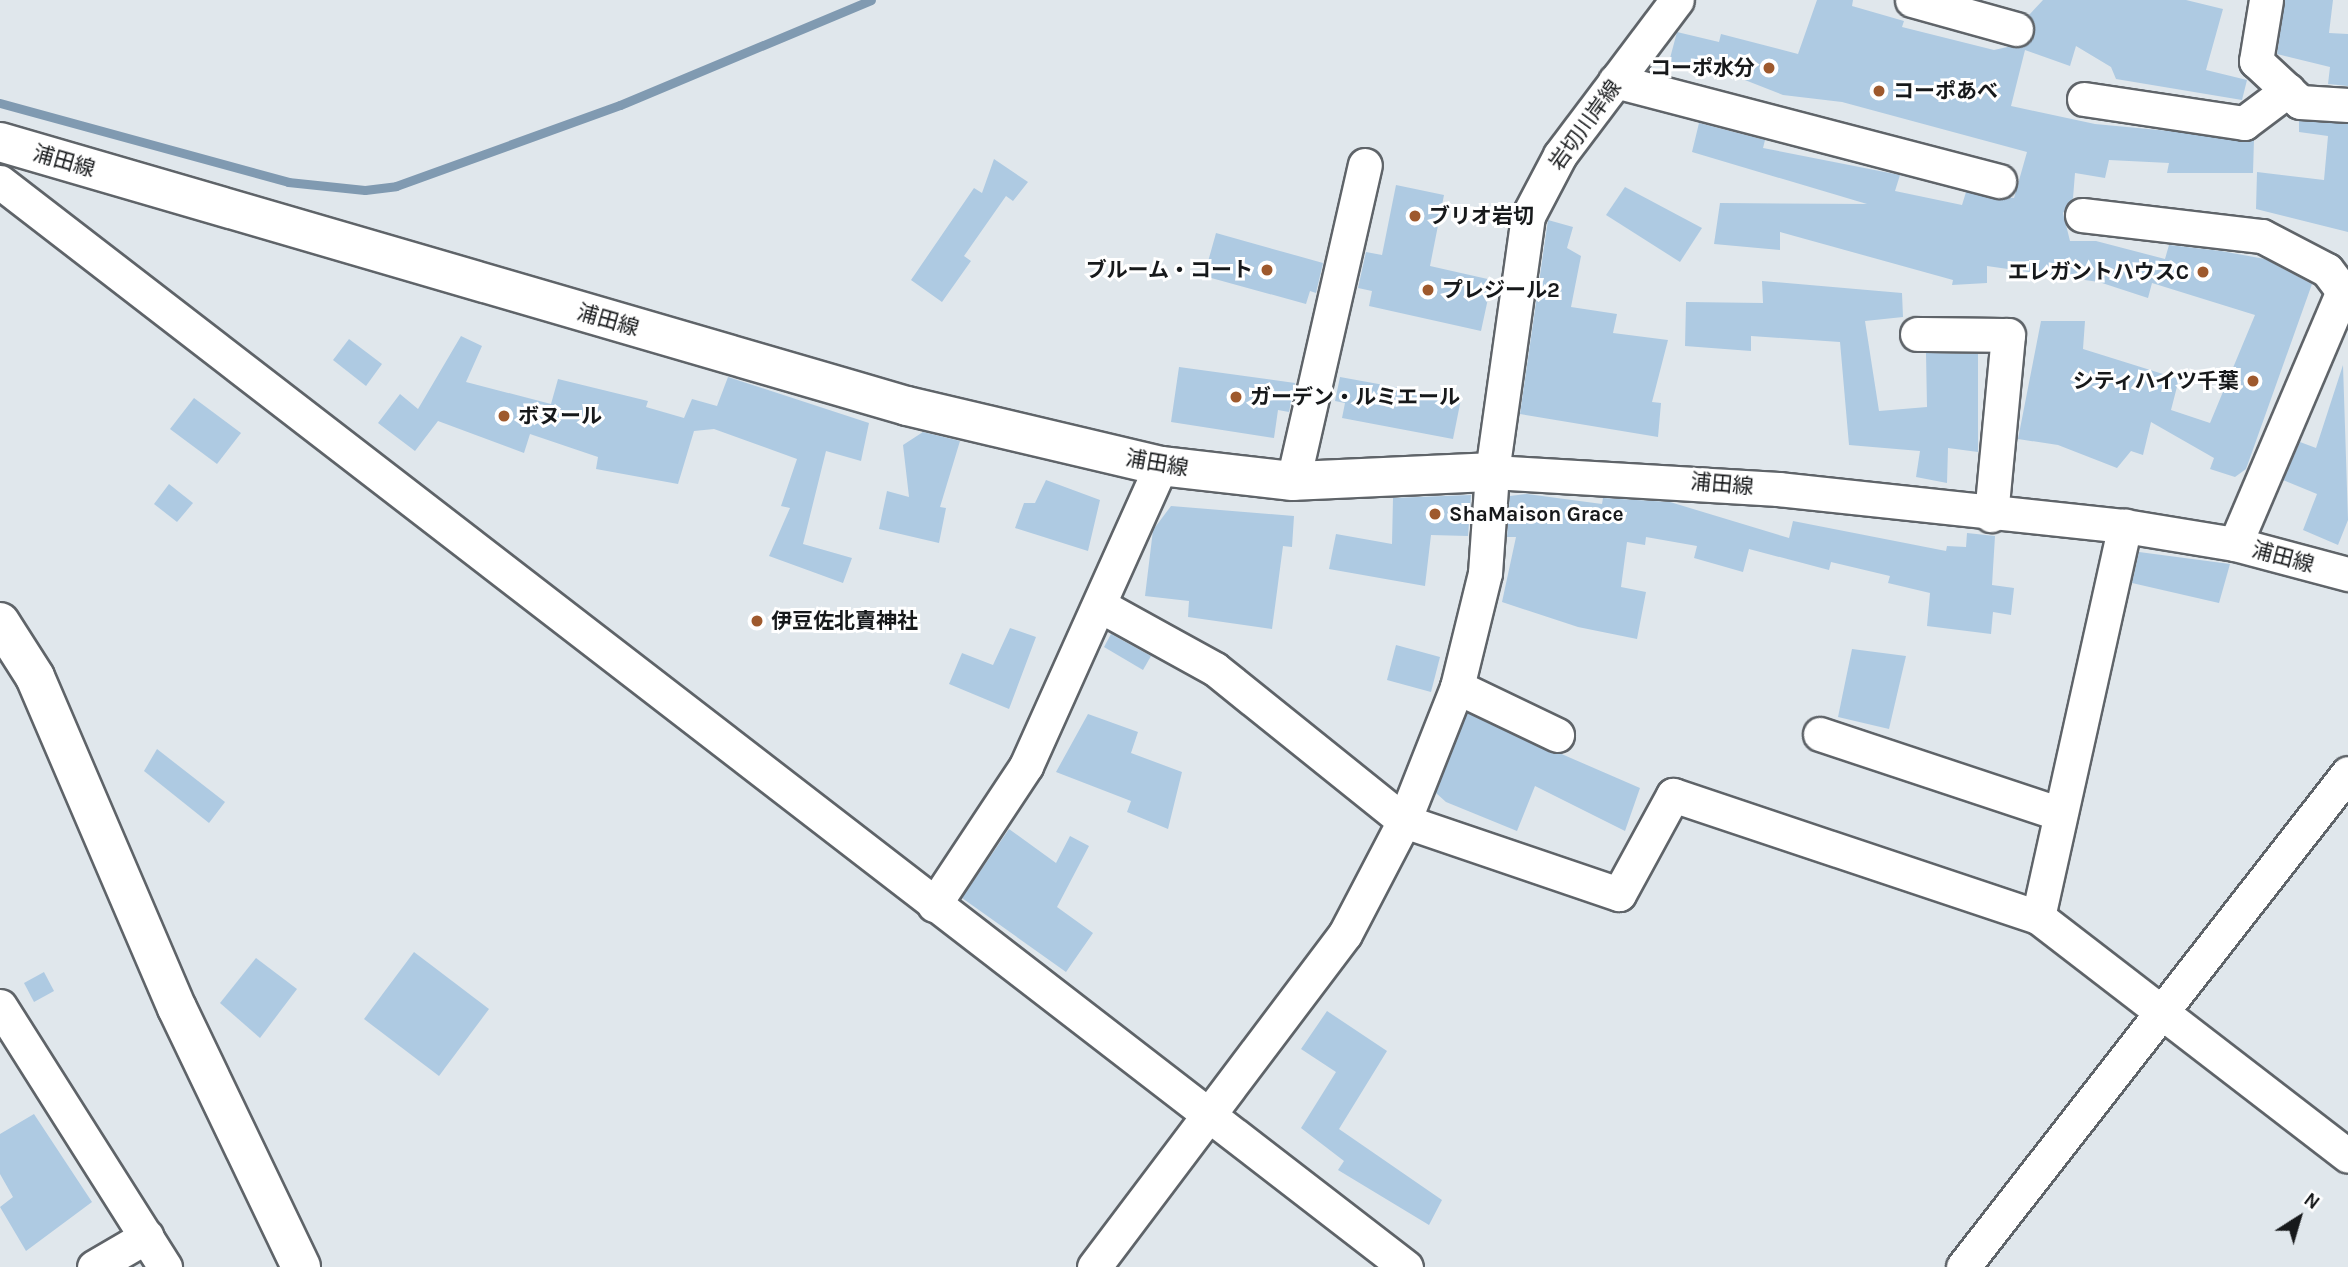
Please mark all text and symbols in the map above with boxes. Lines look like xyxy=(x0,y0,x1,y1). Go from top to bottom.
place label: コーポ水分 xyxy=(1650,55,1755,81)
marker: コーポ水分 xyxy=(1761,60,1777,76)
street label: 岩切川岸線 xyxy=(1544,75,1626,175)
place label: コーポあべ xyxy=(1893,78,1998,104)
marker: コーポあべ xyxy=(1871,83,1887,99)
street label: 浦田線 xyxy=(30,140,98,182)
place label: ブリオ岩切 xyxy=(1429,203,1534,229)
marker: ブリオ岩切 xyxy=(1407,208,1423,224)
place label: ブルーム・コート xyxy=(1085,257,1253,283)
place label: エレガントハウスC xyxy=(2008,259,2189,285)
marker: ブルーム・コート xyxy=(1259,262,1275,278)
marker: エレガントハウスC xyxy=(2195,264,2211,280)
place label: プレジール2 xyxy=(1442,277,1560,303)
marker: プレジール2 xyxy=(1420,282,1436,298)
street label: 浦田線 xyxy=(574,299,642,341)
place label: シティハイツ千葉 xyxy=(2071,368,2239,394)
marker: シティハイツ千葉 xyxy=(2245,373,2261,389)
place label: ガーデン・ルミエール xyxy=(1250,384,1460,410)
marker: ガーデン・ルミエール xyxy=(1228,389,1244,405)
place label: ボヌール xyxy=(518,403,602,429)
marker: ボヌール xyxy=(496,408,512,424)
street label: 浦田線 xyxy=(1124,445,1190,481)
street label: 浦田線 xyxy=(1690,469,1754,499)
place label: ShaMaison Grace xyxy=(1449,501,1624,527)
marker: ShaMaison Grace xyxy=(1427,506,1443,522)
street label: 浦田線 xyxy=(2249,537,2317,577)
place label: 伊豆佐北賣神社 xyxy=(771,608,918,634)
marker: 伊豆佐北賣神社 xyxy=(749,613,765,629)
north arrow xyxy=(2264,1183,2334,1253)
text: N xyxy=(2300,1188,2324,1214)

